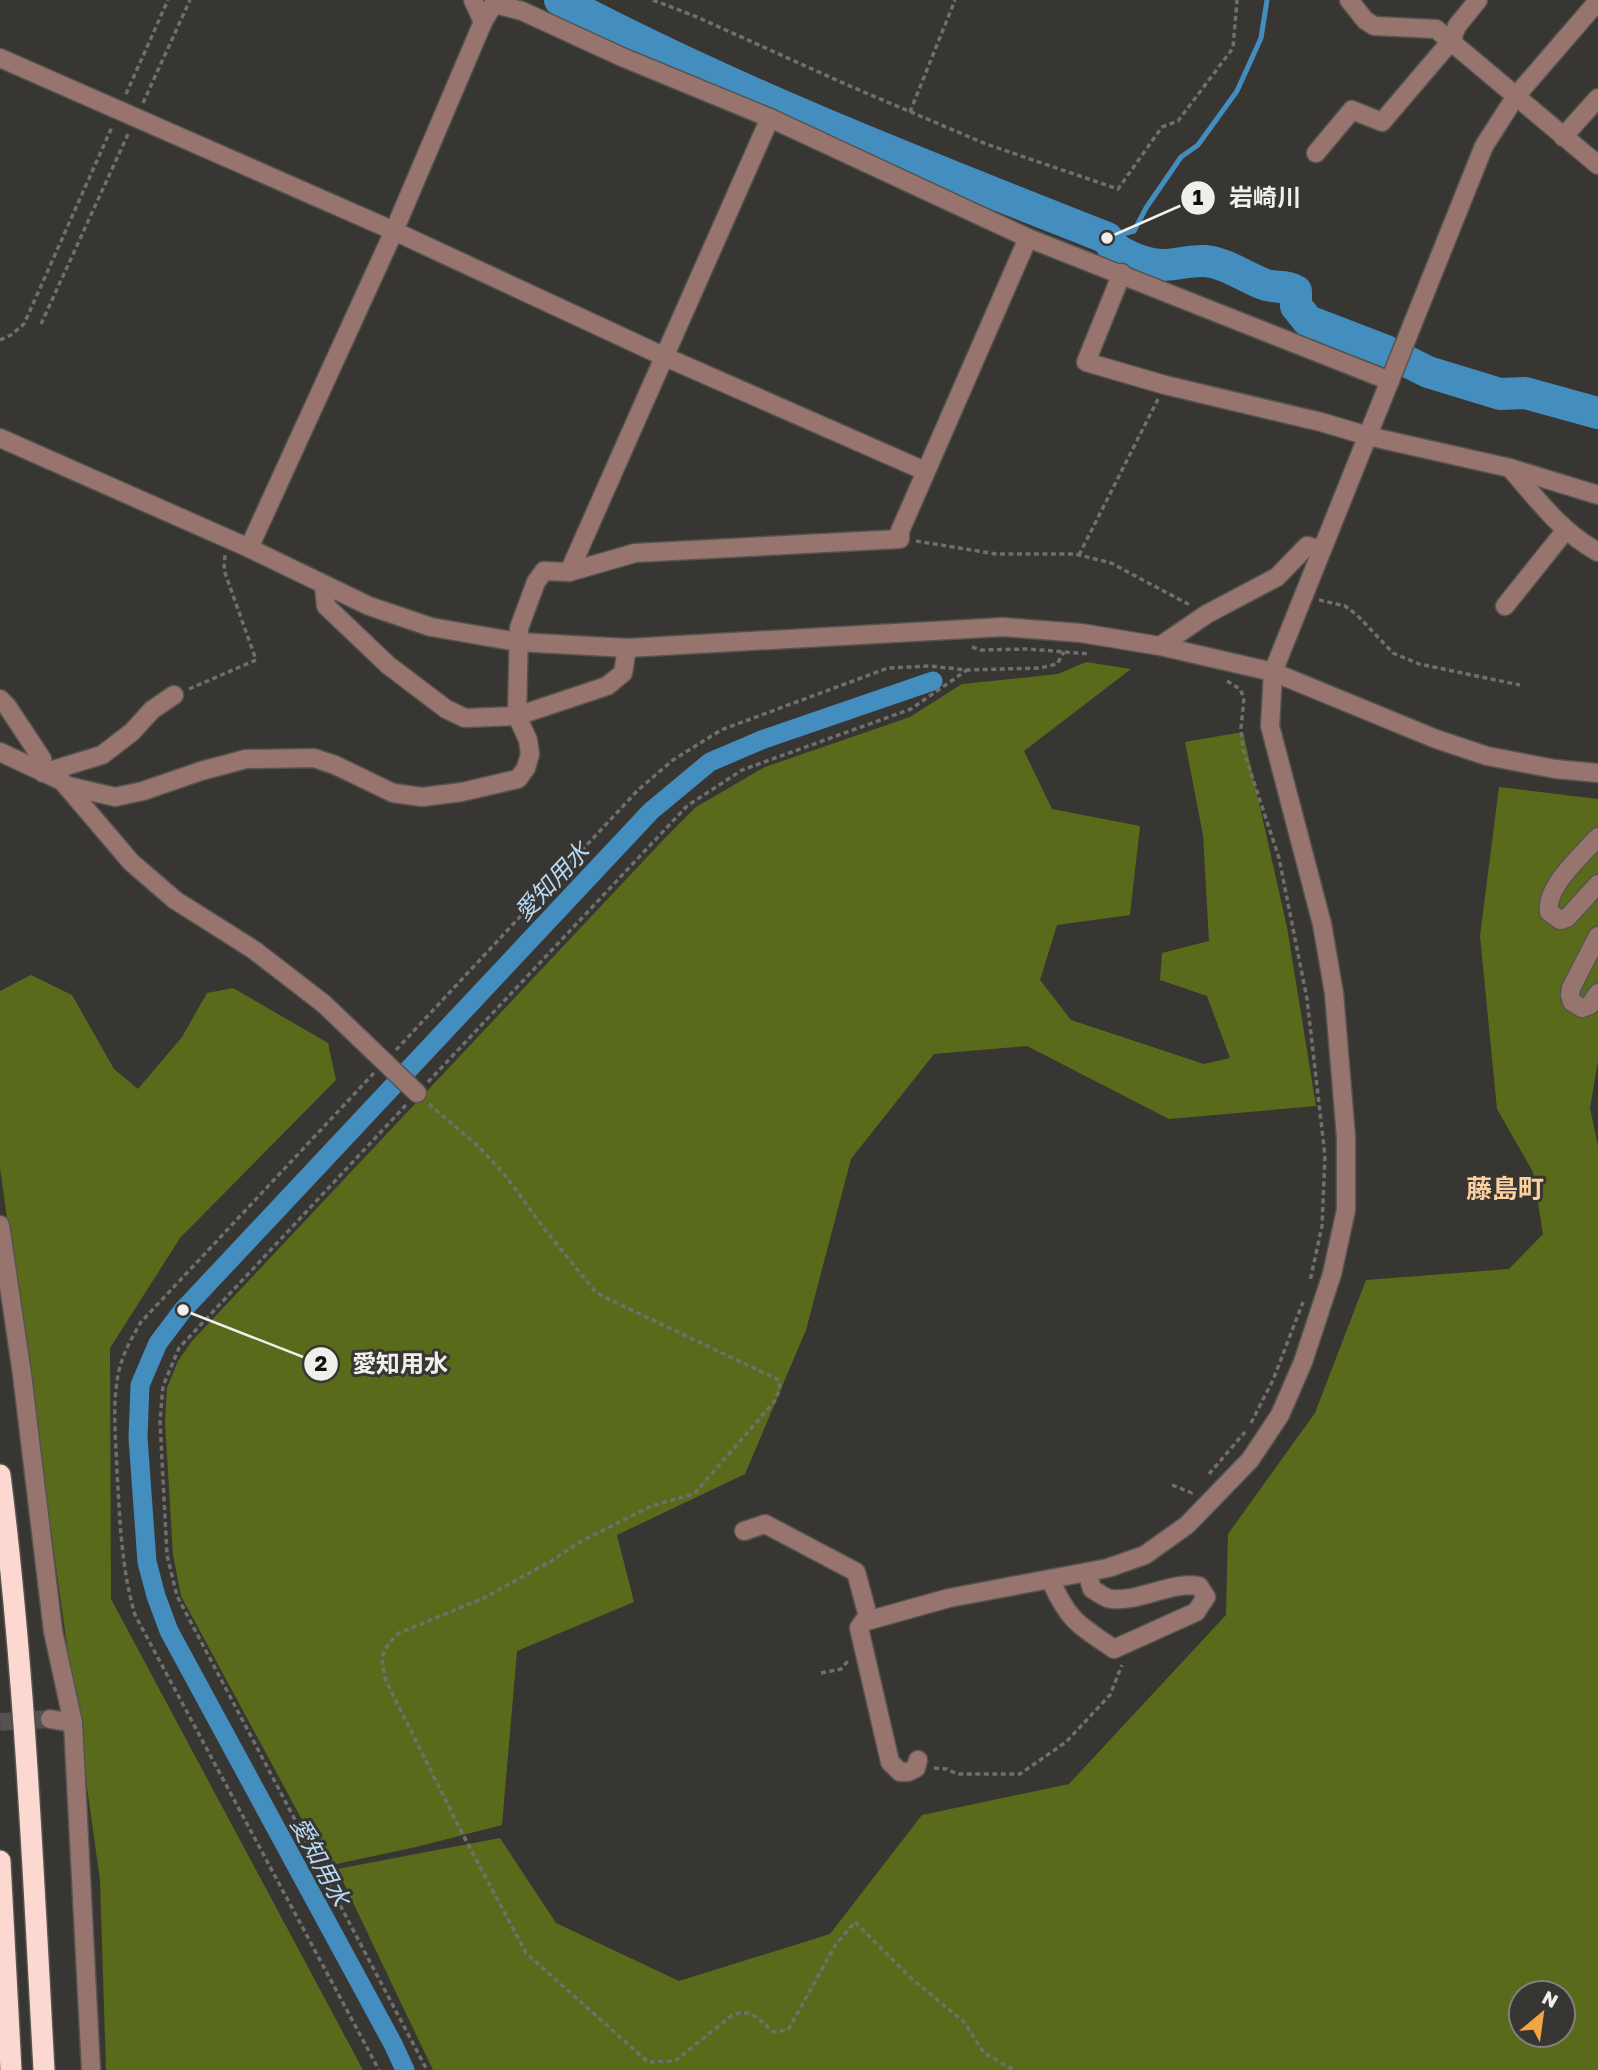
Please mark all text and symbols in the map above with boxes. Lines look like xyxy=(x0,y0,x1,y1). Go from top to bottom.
callout: 岩崎川 xyxy=(1180,175,1315,220)
text: 岩崎川 xyxy=(1229,182,1301,211)
text: 1 xyxy=(1193,184,1204,210)
water label: 愛知用水 xyxy=(508,834,596,926)
district label: 藤島町 xyxy=(1466,1173,1544,1204)
callout: 愛知用水 xyxy=(303,1341,462,1386)
text: 愛知用水 xyxy=(352,1348,448,1377)
text: 2 xyxy=(315,1350,328,1376)
water label: 愛知用水 xyxy=(286,1812,358,1913)
north arrow xyxy=(1507,1979,1577,2049)
text: N xyxy=(1539,1985,1562,2012)

